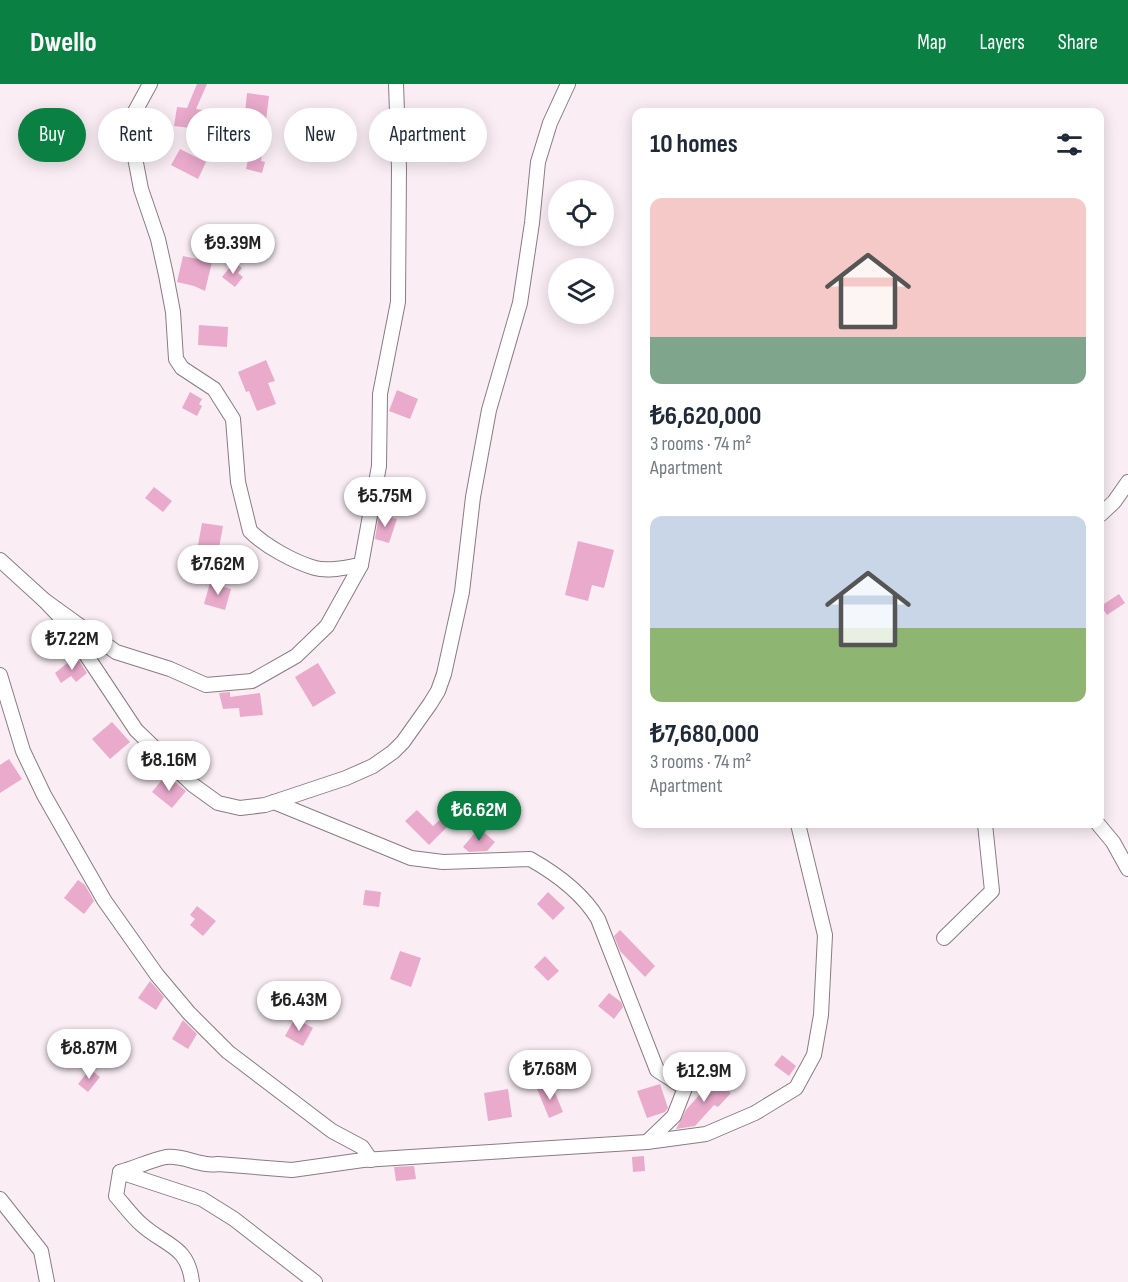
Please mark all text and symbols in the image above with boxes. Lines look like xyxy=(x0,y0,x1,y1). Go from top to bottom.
text: Dwello xyxy=(30,26,97,59)
text: Map xyxy=(917,30,946,55)
text: Layers xyxy=(979,30,1025,55)
text: Share xyxy=(1058,30,1098,55)
chip: Buy xyxy=(18,108,86,162)
chip: Rent xyxy=(98,108,174,162)
chip: Filters xyxy=(186,108,272,162)
chip: New xyxy=(284,108,357,162)
chip: Apartment xyxy=(369,108,487,162)
icon: filters xyxy=(1053,128,1086,161)
text: 10 homes xyxy=(650,129,738,160)
map controls xyxy=(548,180,614,324)
button: locate xyxy=(548,180,614,246)
pin: ₺9.39M xyxy=(184,224,282,275)
text: ₺9.39M xyxy=(205,231,261,255)
icon: home xyxy=(814,237,922,345)
button: layers xyxy=(548,258,614,324)
text: ₺6,620,000 xyxy=(650,401,761,432)
text: 3 rooms · 74 m² xyxy=(650,432,752,456)
text: Apartment xyxy=(650,456,723,480)
pin: ₺5.75M xyxy=(336,477,434,528)
text: ₺5.75M xyxy=(358,484,412,508)
pin: ₺7.62M xyxy=(169,545,267,596)
text: ₺7.62M xyxy=(191,552,245,576)
icon: home xyxy=(814,555,922,663)
pin: ₺7.22M xyxy=(23,620,121,671)
text: ₺7.22M xyxy=(45,627,99,651)
text: ₺7,680,000 xyxy=(650,719,759,750)
pin: ₺8.16M xyxy=(120,741,218,792)
text: ₺8.16M xyxy=(141,748,197,772)
text: 3 rooms · 74 m² xyxy=(650,750,752,774)
text: Apartment xyxy=(650,774,723,798)
pin: ₺6.62M xyxy=(430,791,528,842)
text: ₺6.62M xyxy=(451,798,507,822)
pin: ₺6.43M xyxy=(250,981,348,1032)
text: ₺6.43M xyxy=(271,988,327,1012)
pin: ₺8.87M xyxy=(40,1029,138,1080)
text: ₺8.87M xyxy=(61,1036,117,1060)
pin: ₺7.68M xyxy=(501,1050,599,1101)
pin: ₺12.9M xyxy=(655,1052,753,1103)
text: ₺7.68M xyxy=(523,1057,577,1081)
text: ₺12.9M xyxy=(677,1059,731,1083)

